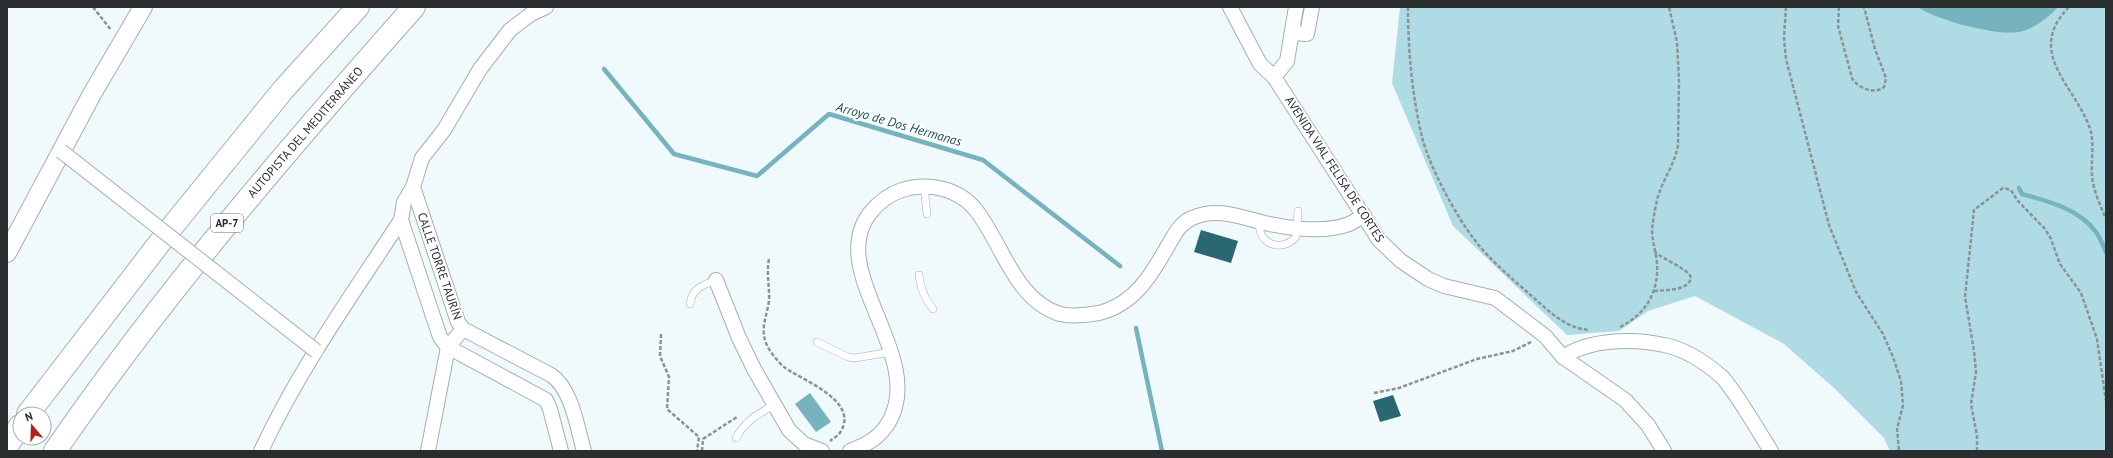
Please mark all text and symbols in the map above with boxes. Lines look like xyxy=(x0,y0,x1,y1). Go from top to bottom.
street label: AUTOPISTA DEL MEDITERRÁNEO xyxy=(244,63,366,201)
street label: AVENIDA VIAL FELISA DE CORTES xyxy=(1282,93,1388,245)
water label: Arroyo de Dos Hermanas xyxy=(833,98,965,150)
street label: CALLE TORRE TAURÍN xyxy=(415,210,465,322)
road number: AP-7 xyxy=(211,214,243,232)
north arrow xyxy=(12,406,52,446)
text: N xyxy=(23,409,34,424)

